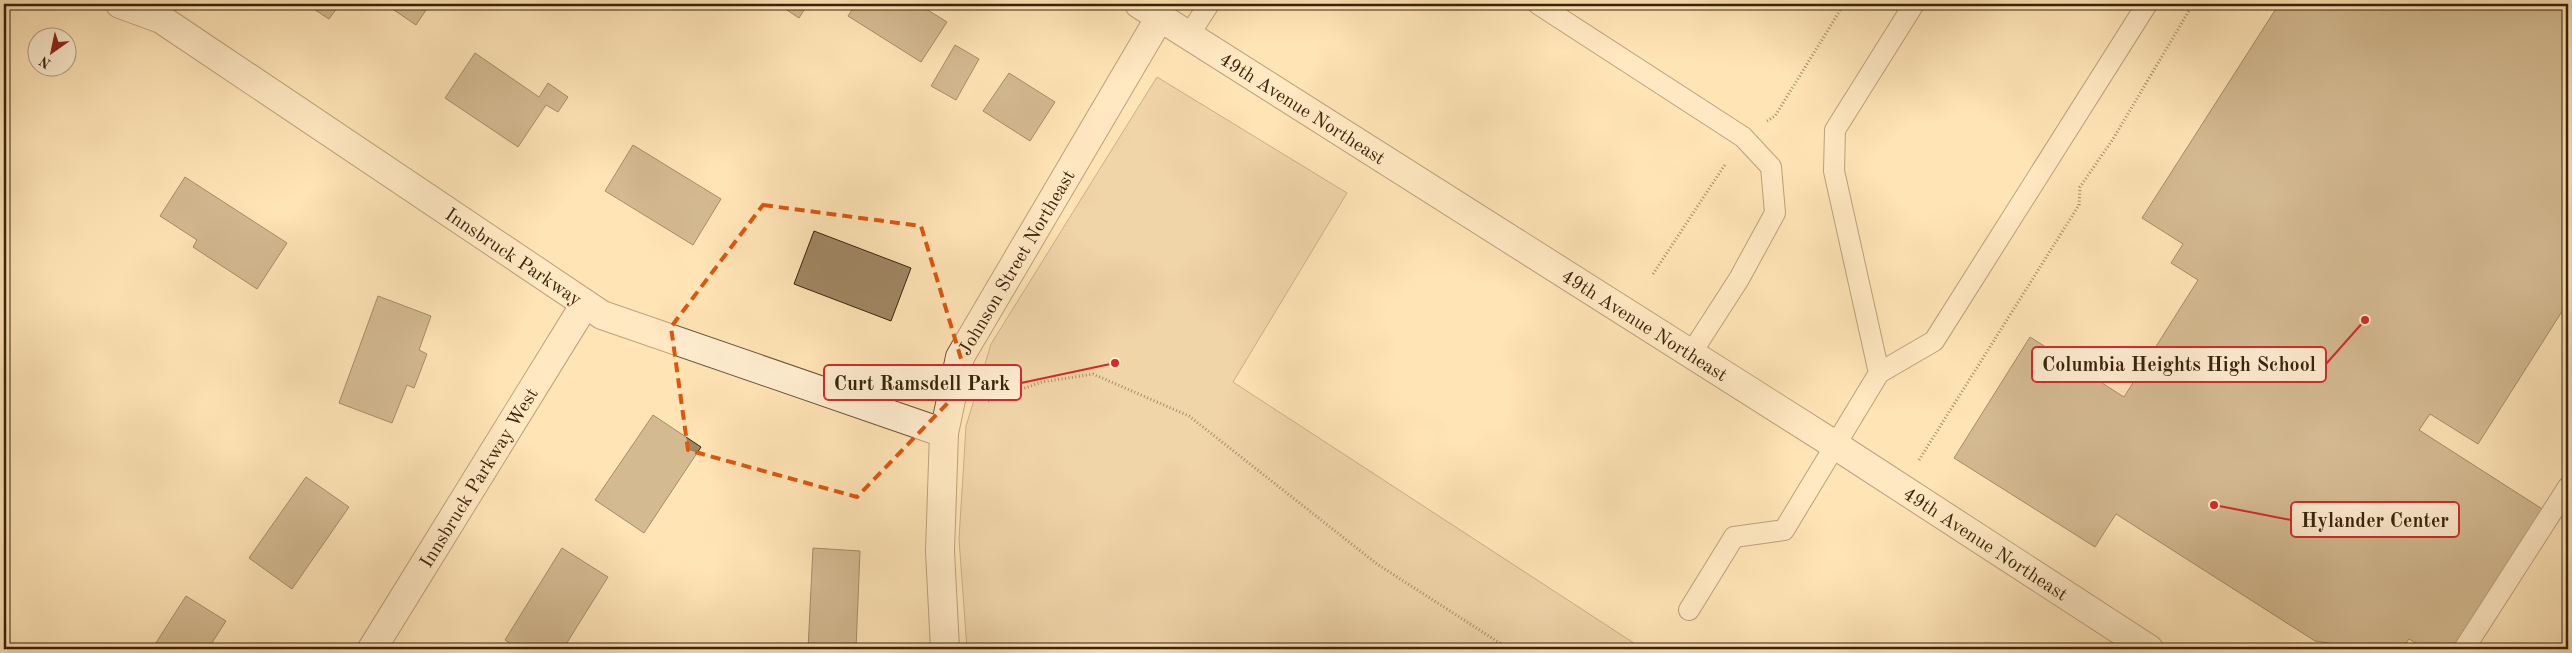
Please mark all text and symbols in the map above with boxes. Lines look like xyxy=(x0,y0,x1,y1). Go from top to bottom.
north arrow xyxy=(28,28,78,78)
street label: 49th Avenue Northeast xyxy=(1215,51,1388,169)
text: N xyxy=(37,53,54,71)
street label: Johnson Street Northeast xyxy=(956,167,1080,359)
street label: Innsbruck Parkway xyxy=(441,206,584,311)
street label: 49th Avenue Northeast xyxy=(1557,267,1730,386)
callout: Columbia Heights High School xyxy=(2032,347,2326,382)
text: Columbia Heights High School xyxy=(2042,356,2316,376)
callout: Curt Ramsdell Park xyxy=(824,365,1021,400)
text: Curt Ramsdell Park xyxy=(834,375,1010,395)
street label: Innsbruck Parkway West xyxy=(418,385,543,572)
street label: 49th Avenue Northeast xyxy=(1899,485,2070,605)
callout: Hylander Center xyxy=(2291,502,2459,537)
text: Hylander Center xyxy=(2301,512,2449,532)

